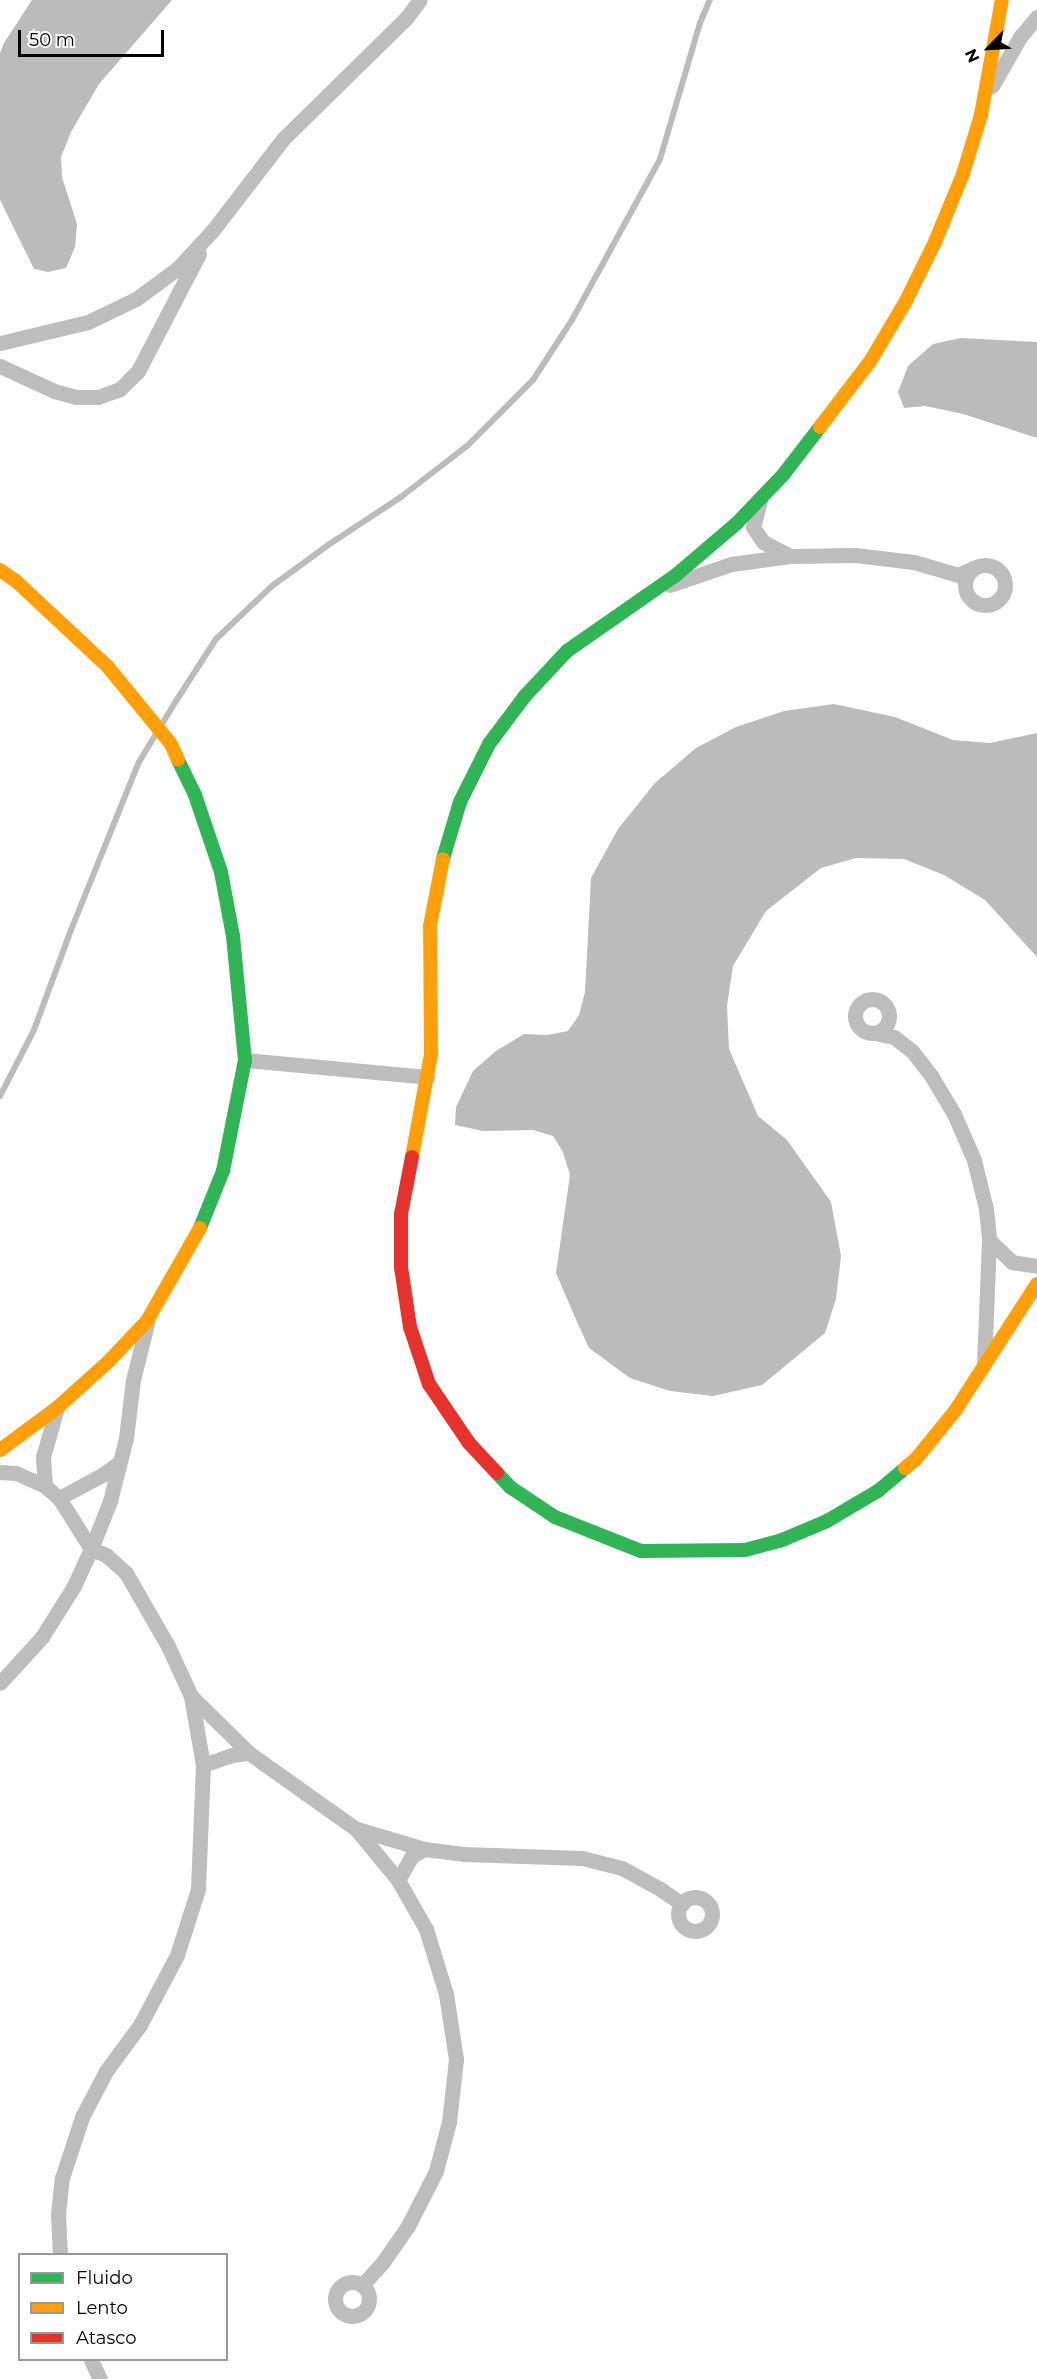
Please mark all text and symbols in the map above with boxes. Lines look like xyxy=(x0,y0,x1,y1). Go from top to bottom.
scale bar xyxy=(21,18,166,56)
north arrow xyxy=(959,18,1019,78)
text: 50 m xyxy=(29,29,75,51)
text: N xyxy=(961,46,984,66)
legend xyxy=(18,2253,228,2361)
text: Fluido xyxy=(76,2267,133,2289)
text: Lento xyxy=(76,2297,128,2319)
text: Atasco xyxy=(76,2327,136,2349)

